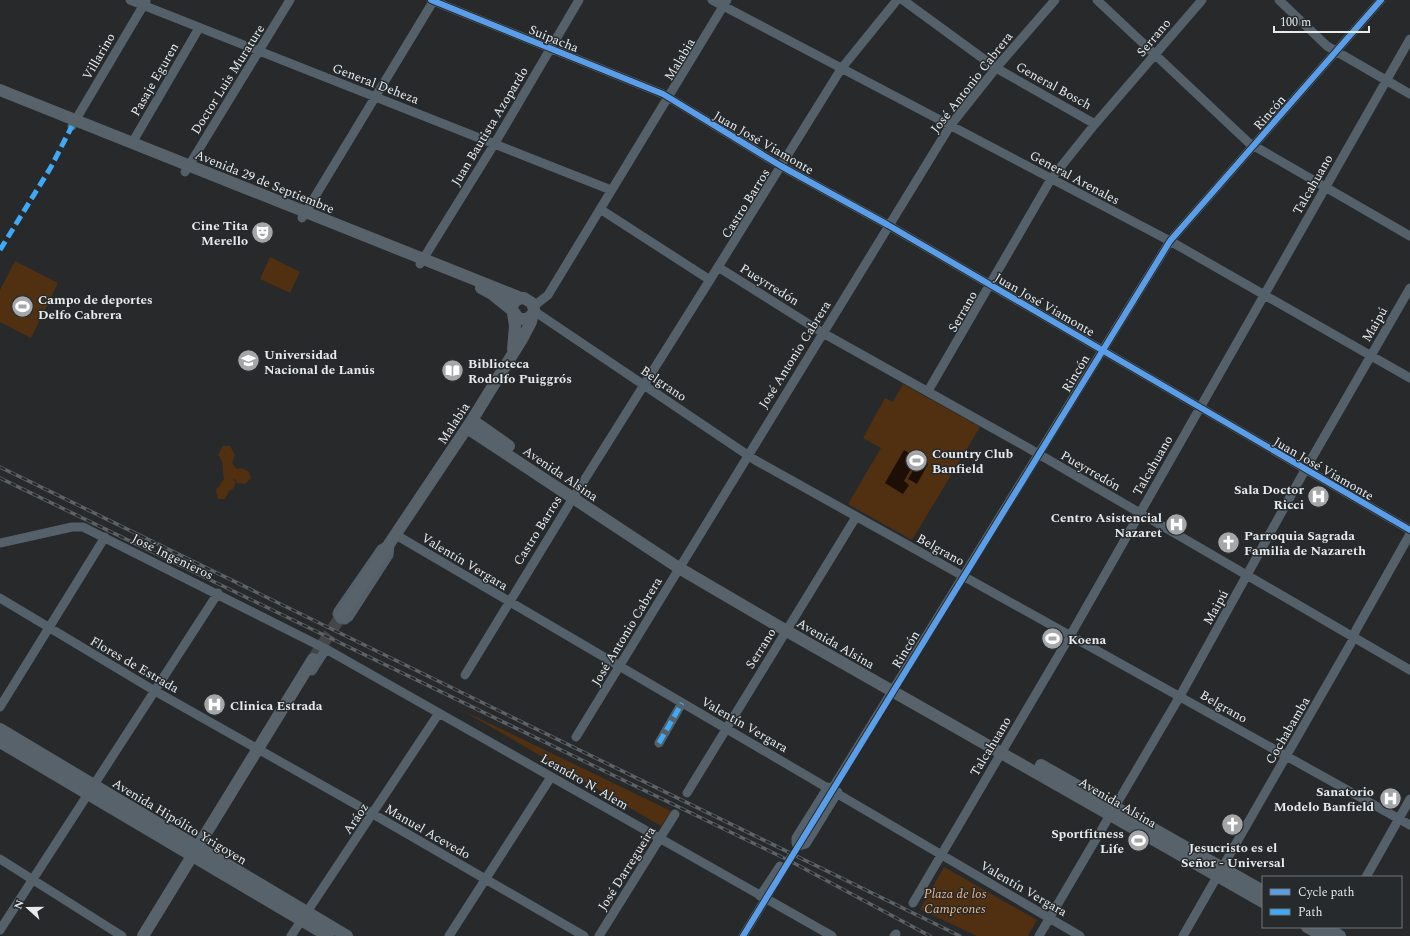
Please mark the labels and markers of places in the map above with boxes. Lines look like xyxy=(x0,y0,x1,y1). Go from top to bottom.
place label: Cine Tita Merello xyxy=(192,216,248,251)
theatre icon: Cine Tita Merello xyxy=(250,219,276,245)
place label: Campo de deportes Delfo Cabrera xyxy=(38,290,153,325)
sports icon: Campo de deportes Delfo Cabrera xyxy=(10,293,36,319)
place label: Universidad Nacional de Lanús xyxy=(264,345,375,380)
school or university icon: Universidad Nacional de Lanús xyxy=(235,348,261,374)
place label: Biblioteca Rodolfo Puiggrós xyxy=(468,354,572,389)
library icon: Biblioteca Rodolfo Puiggrós xyxy=(439,357,465,383)
place label: Country Club Banfield xyxy=(932,444,1013,479)
sports icon: Country Club Banfield xyxy=(904,447,930,473)
place label: Sala Doctor Ricci xyxy=(1234,480,1304,515)
hospital icon: Sala Doctor Ricci xyxy=(1306,483,1332,509)
place label: Centro Asistencial Nazaret xyxy=(1051,508,1162,543)
hospital icon: Centro Asistencial Nazaret xyxy=(1164,511,1190,537)
place label: Parroquia Sagrada Familia de Nazareth xyxy=(1244,526,1366,561)
church icon: Parroquia Sagrada Familia de Nazareth xyxy=(1215,529,1241,555)
sports icon: Koena xyxy=(1040,626,1066,652)
place label: Koena xyxy=(1068,630,1107,650)
hospital icon: Clinica Estrada xyxy=(201,692,227,718)
place label: Clinica Estrada xyxy=(230,696,323,716)
place label: Sanatorio Modelo Banfield xyxy=(1274,782,1374,817)
hospital icon: Sanatorio Modelo Banfield xyxy=(1377,785,1403,811)
church icon: Jesucristo es el Señor - Universal xyxy=(1220,812,1246,838)
place label: Sportfitness Life xyxy=(1051,824,1124,859)
sports icon: Sportfitness Life xyxy=(1126,827,1152,853)
place label: Jesucristo es el Señor - Universal xyxy=(1181,838,1285,873)

